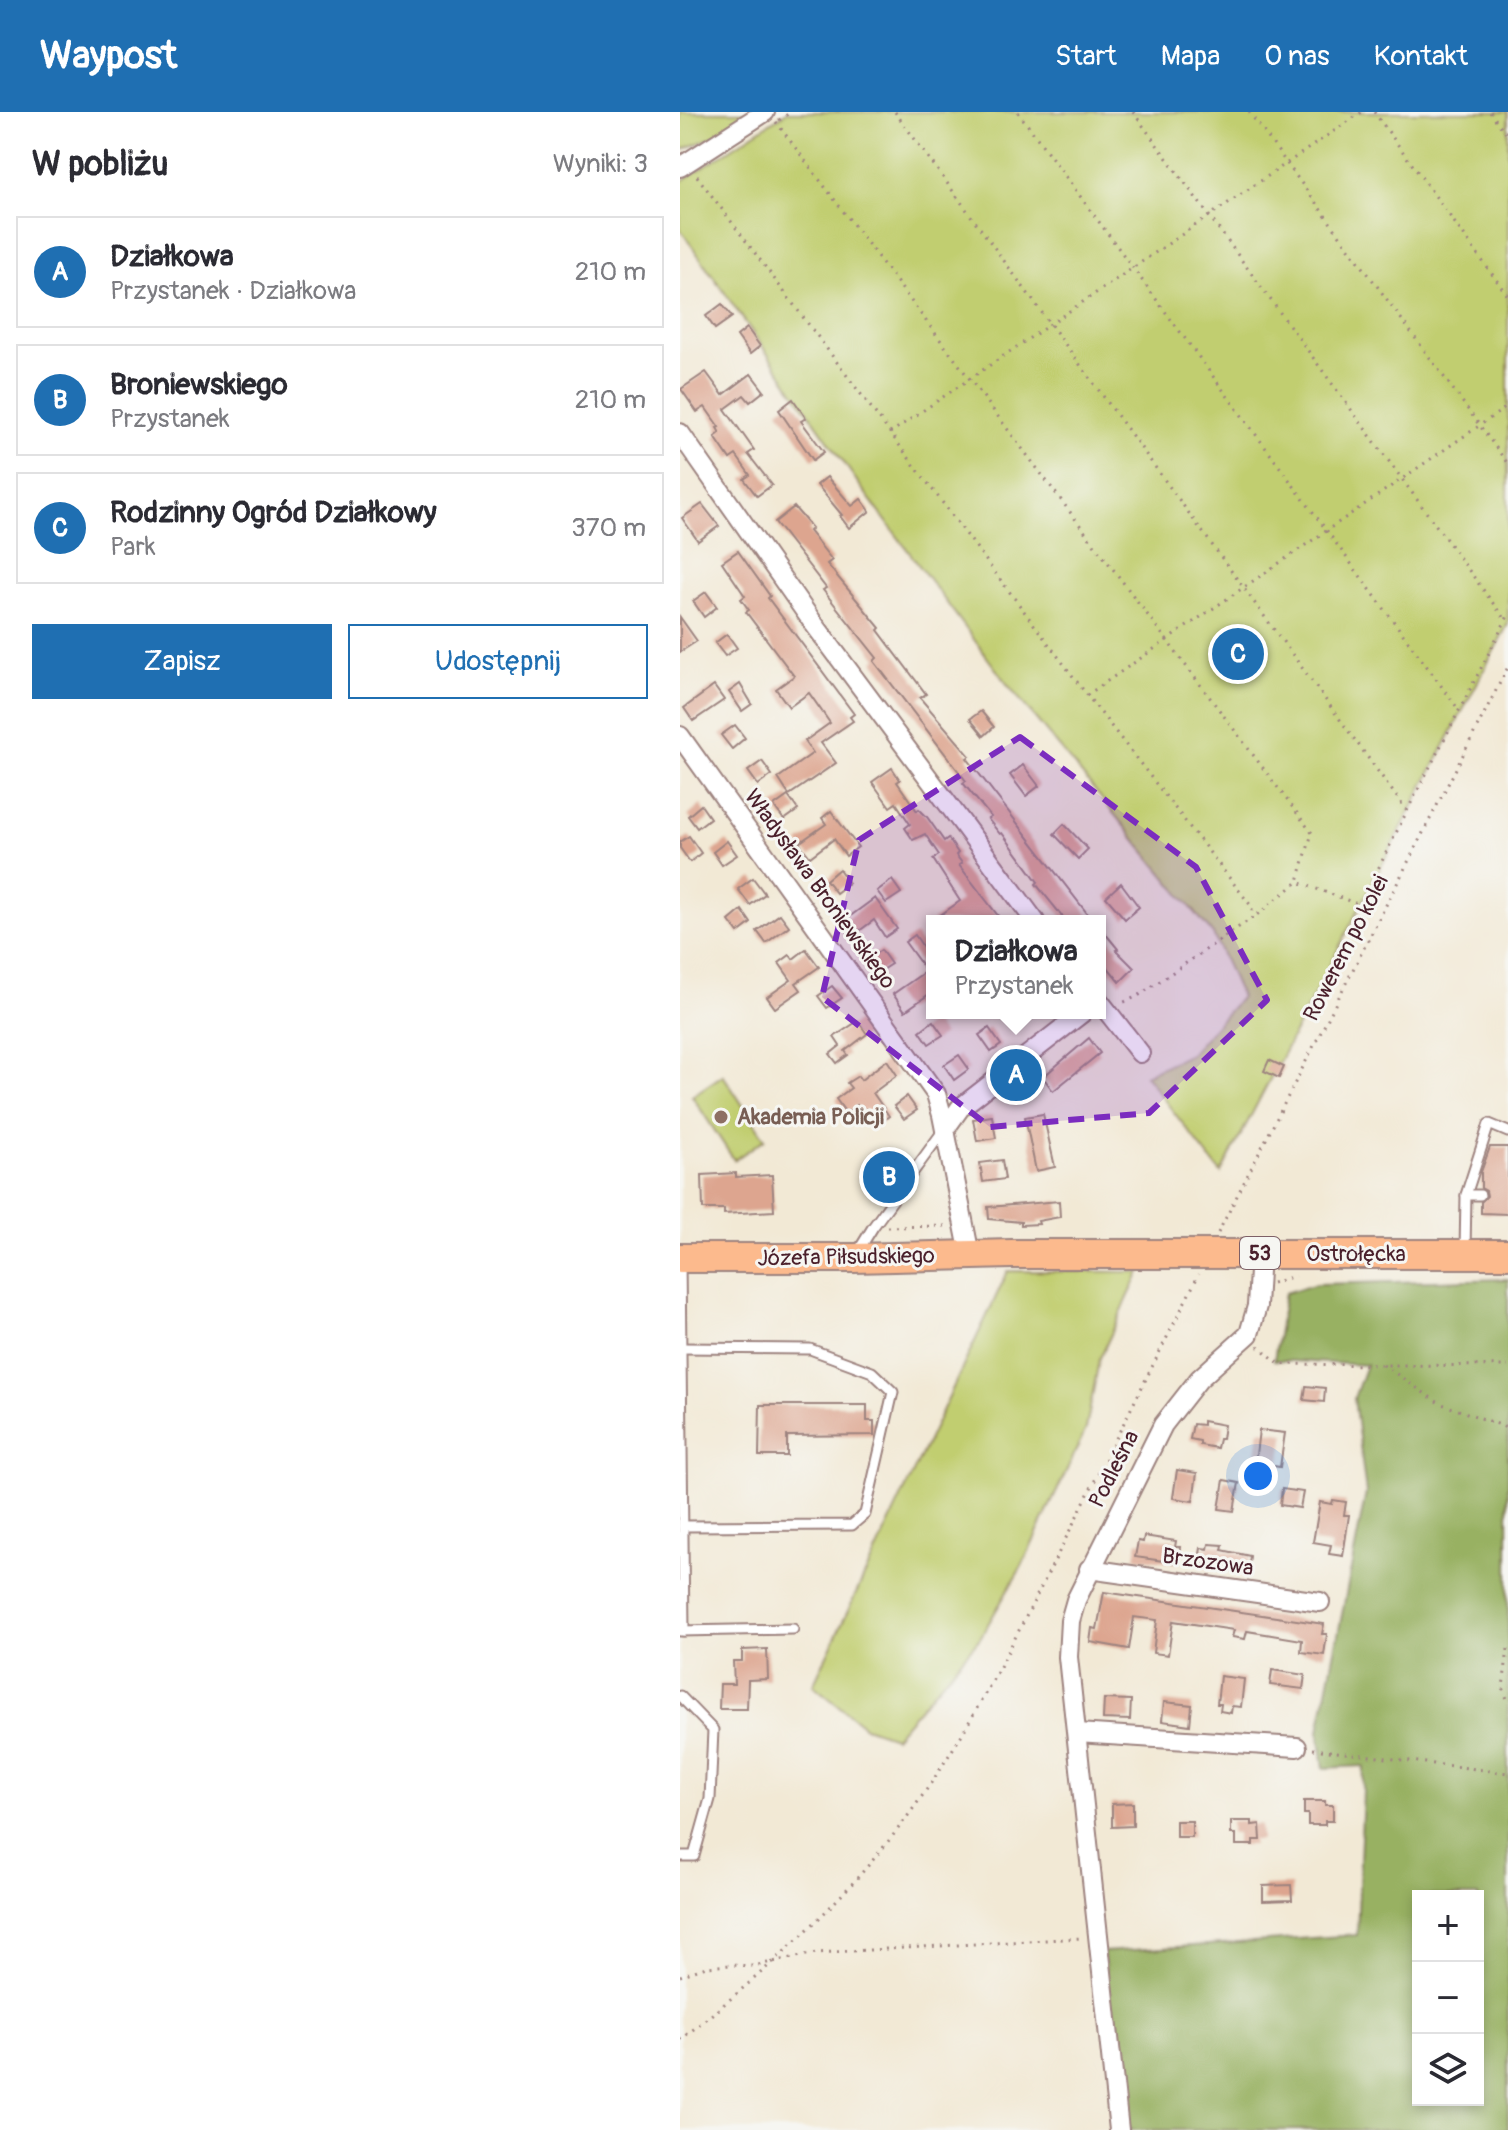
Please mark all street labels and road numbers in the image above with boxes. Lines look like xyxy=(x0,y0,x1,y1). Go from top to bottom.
street label: Władysława Broniewskiego xyxy=(738,784,902,995)
street label: Rowerem po kolei xyxy=(1297,870,1395,1026)
road number: 53 xyxy=(1240,1237,1280,1269)
street label: Ostrołęcka xyxy=(1306,1240,1406,1268)
street label: Józefa Piłsudskiego xyxy=(757,1241,935,1273)
street label: Podleśna xyxy=(1083,1426,1145,1512)
street label: Brzozowa xyxy=(1161,1542,1255,1582)

